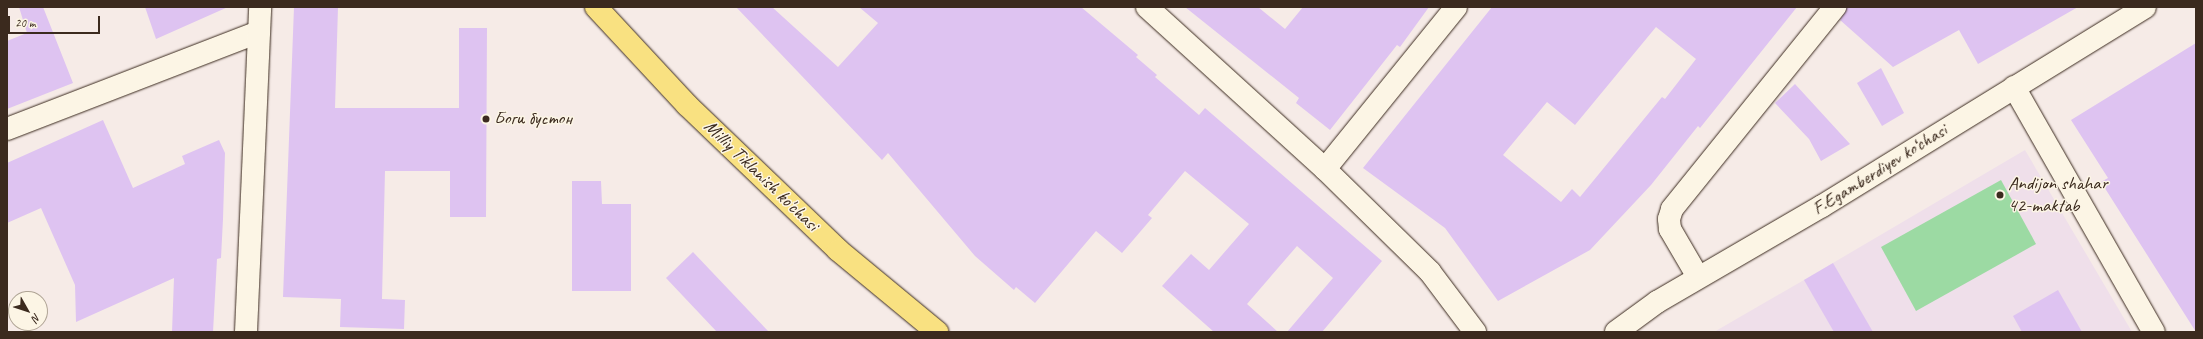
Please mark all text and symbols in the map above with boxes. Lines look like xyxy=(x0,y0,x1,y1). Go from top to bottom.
scale bar xyxy=(10,8,102,34)
text: 20 m xyxy=(15,15,35,31)
place label: Боги бустон xyxy=(494,108,573,130)
marker: Боги бустон xyxy=(481,114,491,124)
street label: Milliy Tiklanish ko'chasi xyxy=(699,116,823,236)
street label: F.Egamberdiyev kо‘chasi xyxy=(1808,119,1952,221)
place label: Andijon shahar 42-maktab xyxy=(2008,173,2107,217)
marker: Andijon shahar 42-maktab xyxy=(1995,190,2005,200)
north arrow xyxy=(8,291,48,331)
text: N xyxy=(29,311,44,325)

